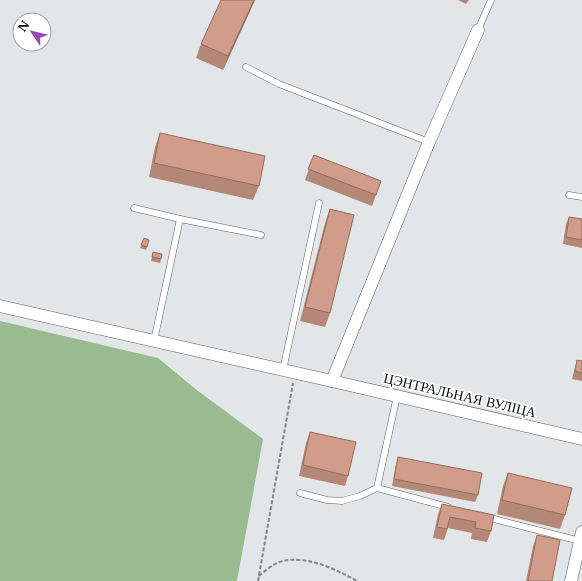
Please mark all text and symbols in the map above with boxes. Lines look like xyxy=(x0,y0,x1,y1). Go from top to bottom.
north arrow xyxy=(12,12,52,52)
text: N xyxy=(15,17,33,35)
street label: ЦЭНТРАЛЬНАЯ ВУЛІЦА xyxy=(382,369,539,422)

